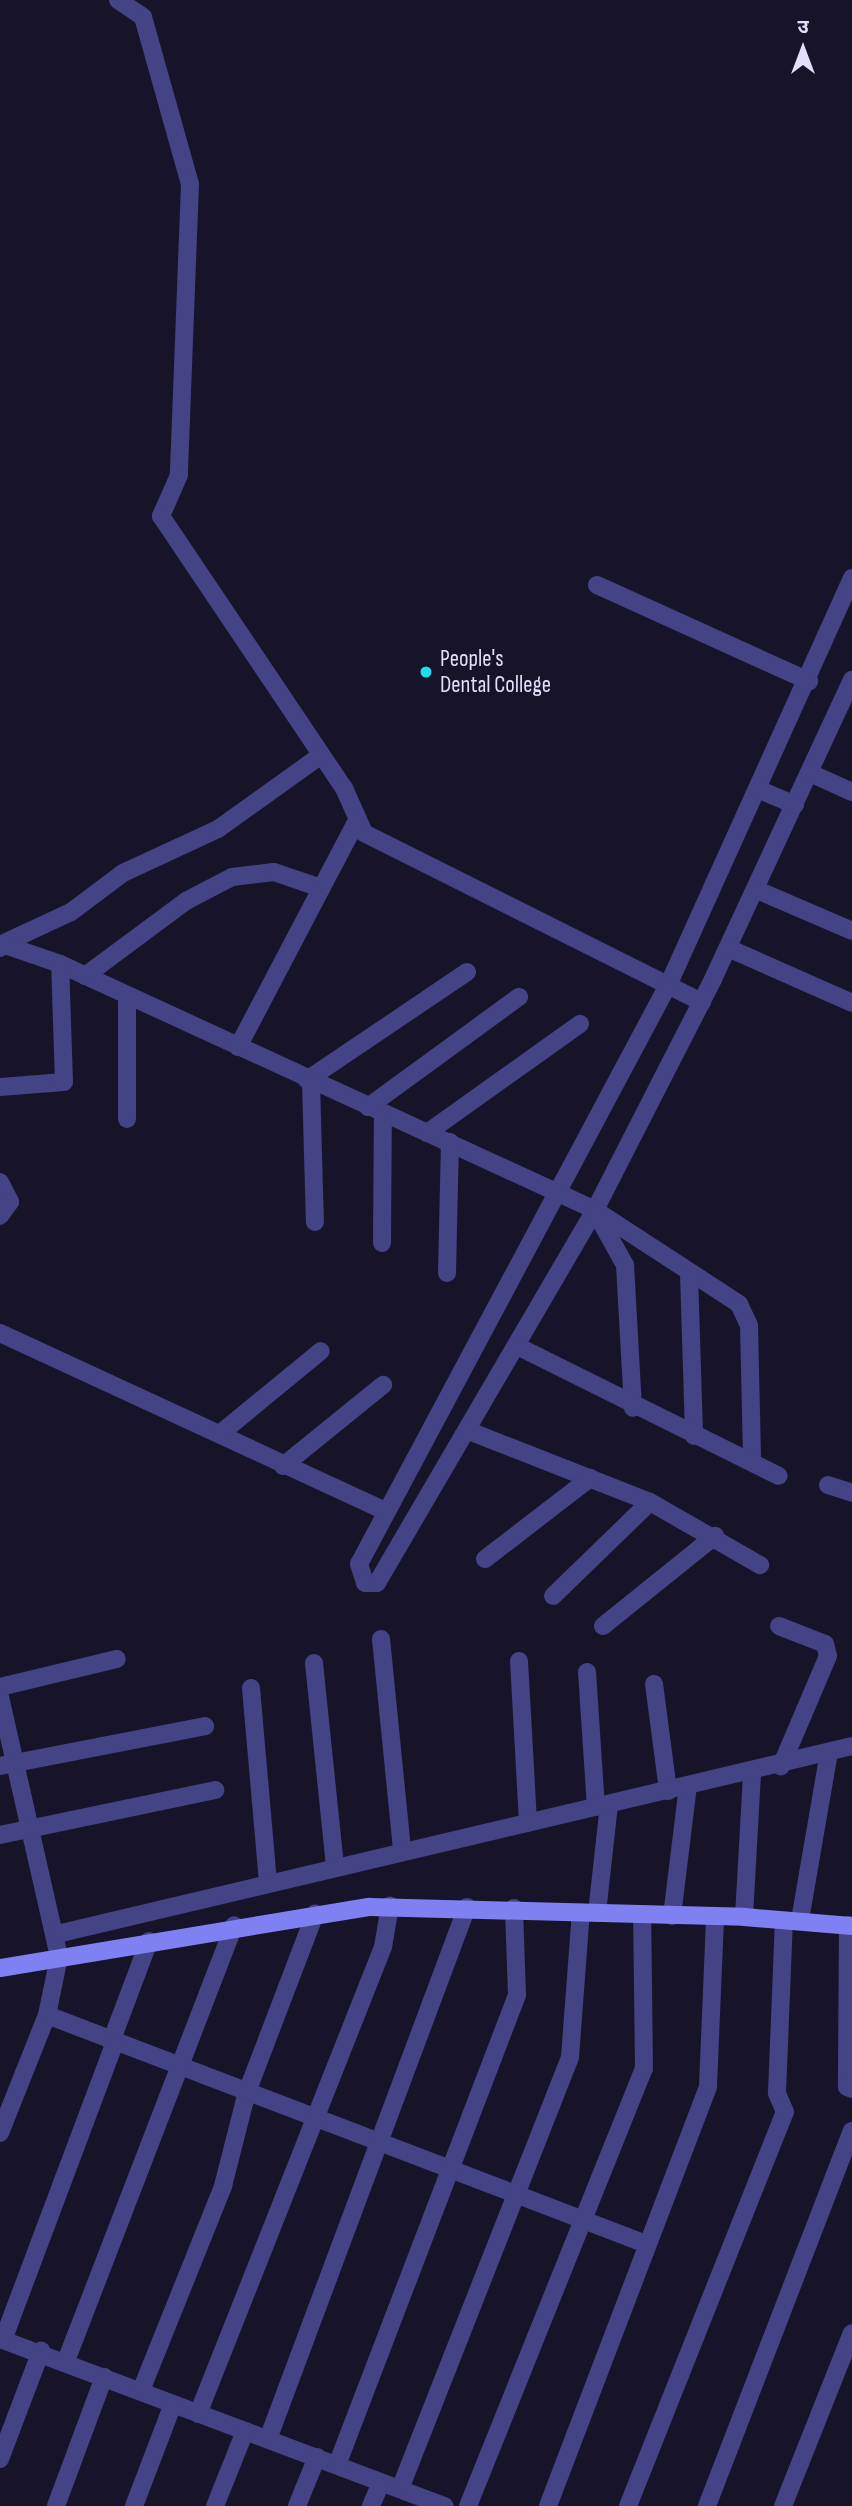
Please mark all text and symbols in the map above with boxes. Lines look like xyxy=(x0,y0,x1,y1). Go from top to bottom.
north arrow xyxy=(768,14,838,84)
text: उ xyxy=(797,16,809,39)
place label: People's Dental College xyxy=(440,645,551,699)
marker: People's Dental College xyxy=(418,664,434,680)

